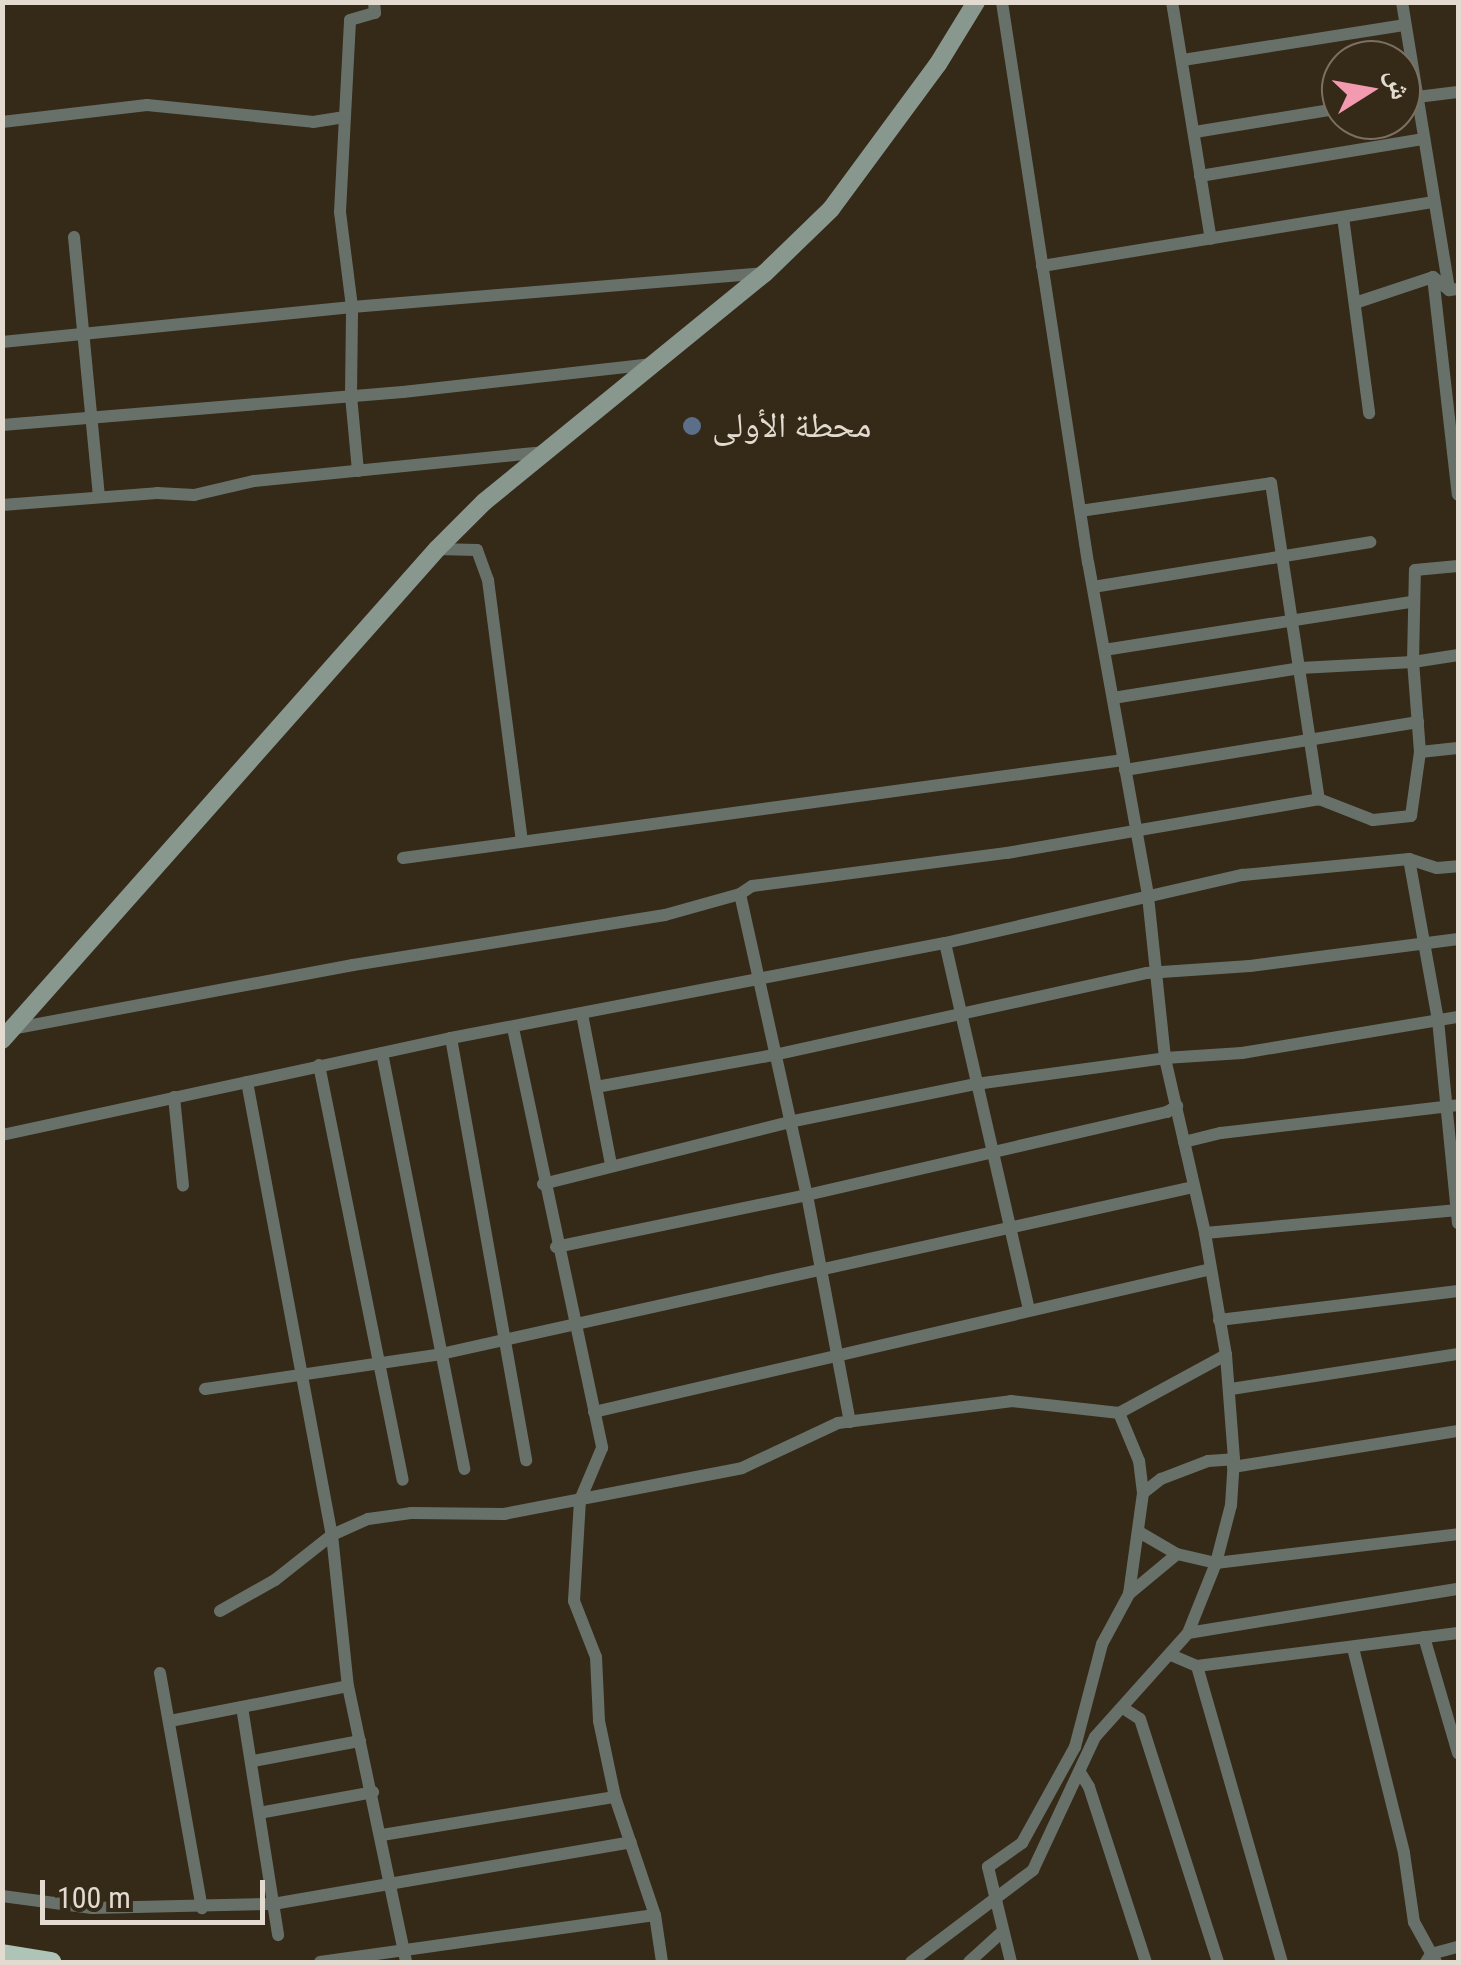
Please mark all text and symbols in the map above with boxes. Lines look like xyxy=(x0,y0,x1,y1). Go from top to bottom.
north arrow xyxy=(1321,40,1421,140)
text: ش xyxy=(1380,67,1418,102)
place label: محطة الأولى xyxy=(712,405,871,447)
marker: محطة الأولى xyxy=(681,415,703,437)
scale bar xyxy=(45,1860,270,1922)
text: 100 m xyxy=(57,1880,131,1915)

